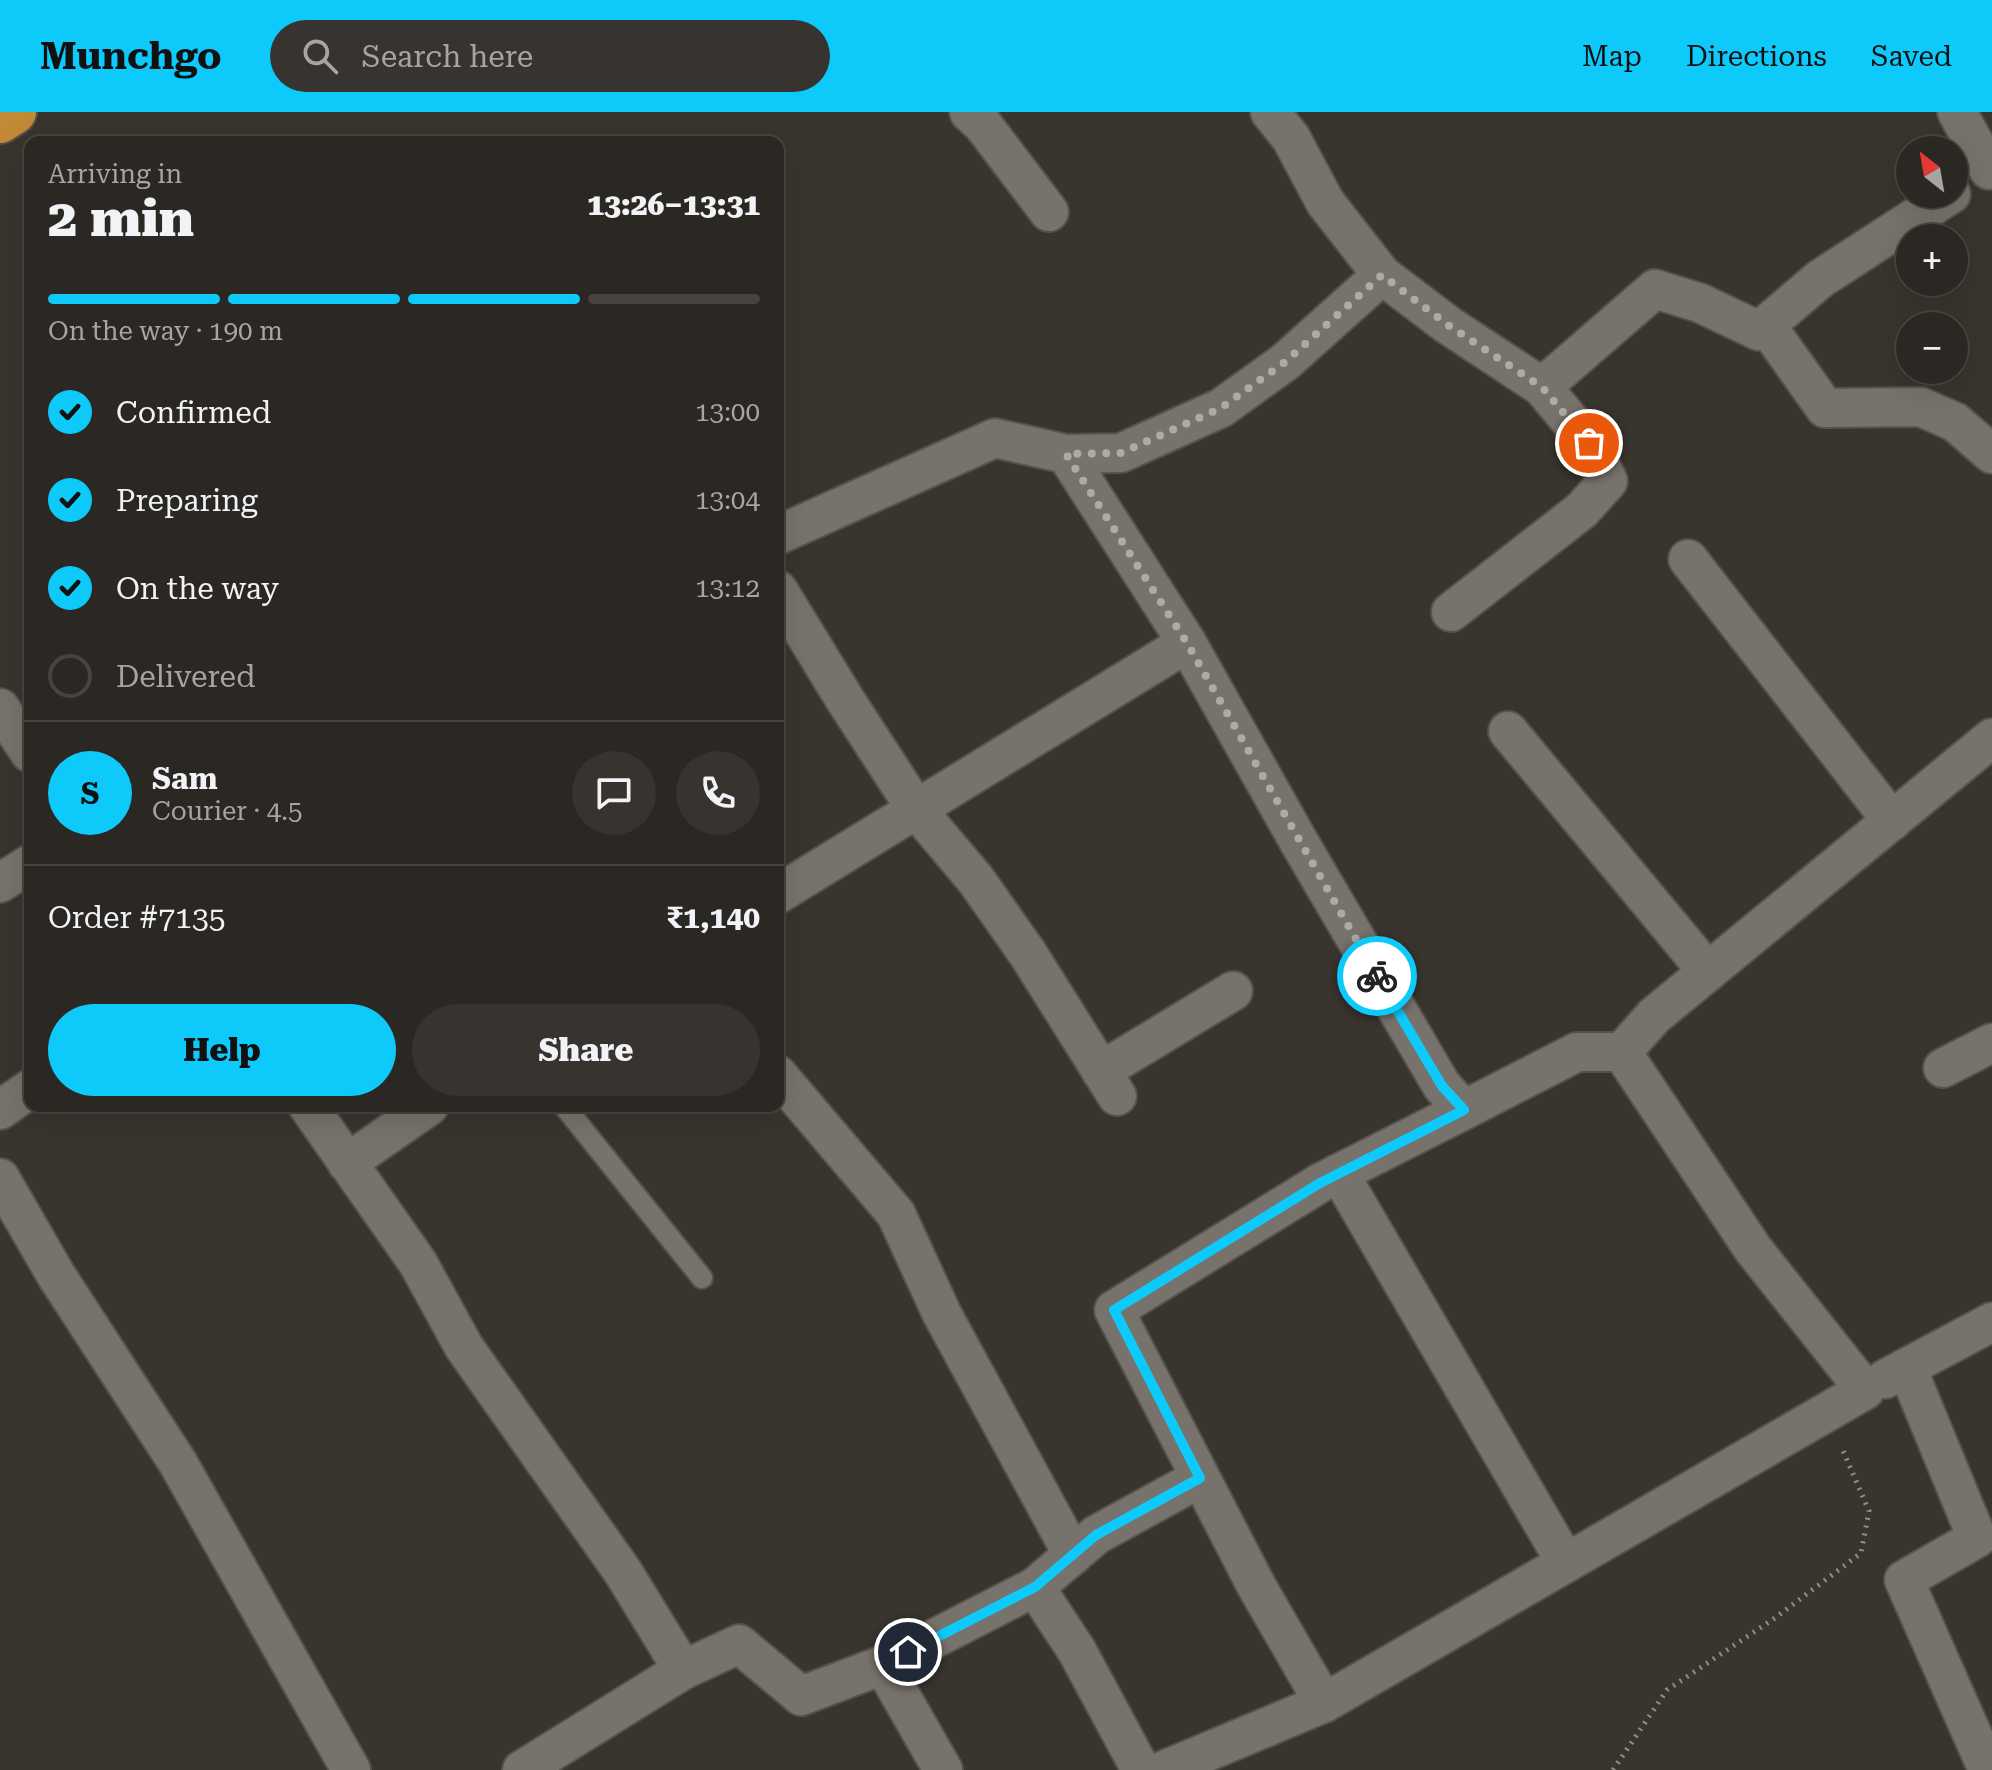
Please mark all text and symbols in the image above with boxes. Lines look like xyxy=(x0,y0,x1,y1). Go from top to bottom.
search box xyxy=(270,20,830,92)
text: Munchgo xyxy=(40,34,222,78)
icon: search xyxy=(298,34,342,78)
text: Search here xyxy=(362,39,533,74)
text: Map xyxy=(1582,40,1642,73)
text: Directions xyxy=(1686,40,1827,73)
text: Saved xyxy=(1871,40,1952,73)
north arrow xyxy=(1896,136,1968,208)
map controls xyxy=(1896,136,1968,384)
text: Arriving in xyxy=(48,159,182,189)
text: 13:26–13:31 xyxy=(587,187,760,222)
text: 2 min xyxy=(48,188,194,249)
button: + xyxy=(1896,224,1968,296)
button: − xyxy=(1896,312,1968,384)
text: On the way · 190 m xyxy=(48,316,283,346)
icon: check xyxy=(48,390,92,434)
text: Confirmed xyxy=(116,395,271,430)
text: 13:00 xyxy=(695,397,760,427)
pin xyxy=(1555,409,1623,477)
icon: bag xyxy=(1567,421,1611,465)
icon: check xyxy=(48,478,92,522)
text: Preparing xyxy=(116,483,258,518)
text: 13:04 xyxy=(695,485,760,515)
icon: check xyxy=(48,566,92,610)
text: On the way xyxy=(116,571,279,606)
text: 13:12 xyxy=(695,573,760,603)
text: Delivered xyxy=(116,659,255,694)
button: chat xyxy=(572,751,656,835)
button: phone xyxy=(676,751,760,835)
text: Sam xyxy=(152,761,218,796)
text: S xyxy=(81,776,99,811)
text: Courier · 4.5 xyxy=(152,796,302,826)
text: Order #7135 xyxy=(48,900,226,935)
text: ₹1,140 xyxy=(666,900,760,935)
courier xyxy=(1337,936,1417,1016)
icon: bike xyxy=(1355,954,1399,998)
button: Help xyxy=(48,1004,396,1096)
button: Share xyxy=(412,1004,760,1096)
pin xyxy=(874,1618,942,1686)
icon: home xyxy=(886,1630,930,1674)

